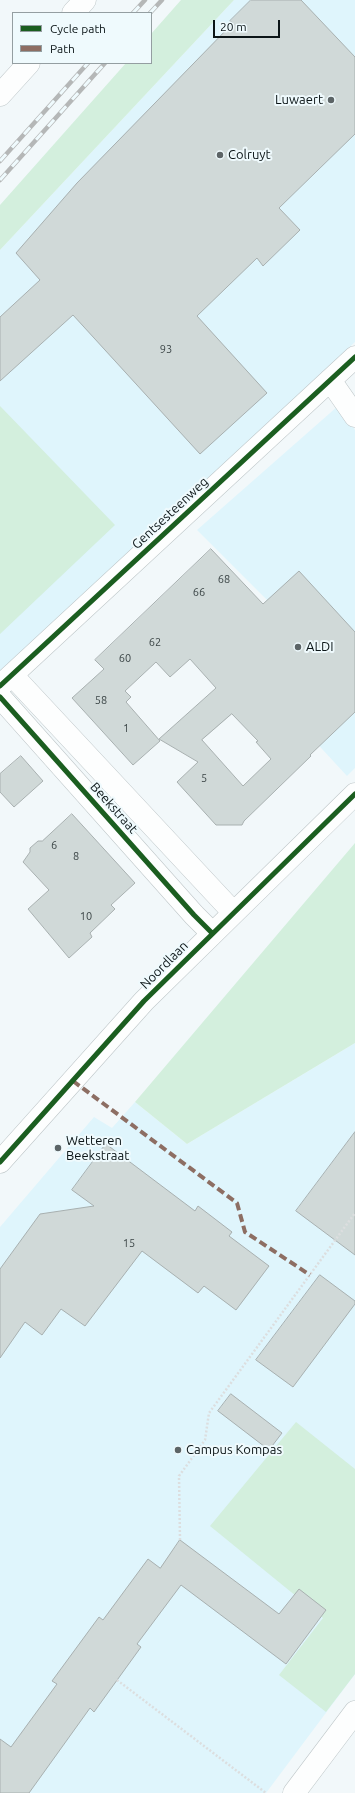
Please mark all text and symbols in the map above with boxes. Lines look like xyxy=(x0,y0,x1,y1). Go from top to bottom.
legend xyxy=(12,12,152,64)
scale bar xyxy=(215,12,282,38)
text: 20 m xyxy=(220,20,247,33)
text: Cycle path xyxy=(50,22,106,35)
text: Path xyxy=(50,42,75,55)
place label: Luwaert xyxy=(275,92,323,108)
marker: Luwaert xyxy=(326,95,336,105)
place label: Colruyt xyxy=(228,147,271,163)
marker: Colruyt xyxy=(215,150,225,160)
house number: 93 xyxy=(160,342,172,356)
street label: Gentsesteenweg xyxy=(129,474,211,552)
house number: 68 xyxy=(218,572,230,586)
house number: 66 xyxy=(193,585,205,599)
house number: 62 xyxy=(149,635,161,649)
place label: ALDI xyxy=(306,639,334,655)
marker: ALDI xyxy=(293,642,303,652)
house number: 60 xyxy=(119,651,131,665)
house number: 58 xyxy=(95,693,107,707)
house number: 1 xyxy=(123,721,129,735)
house number: 5 xyxy=(201,771,207,785)
street label: Beekstraat xyxy=(87,779,141,837)
house number: 6 xyxy=(51,838,57,852)
house number: 8 xyxy=(73,849,79,863)
house number: 10 xyxy=(80,909,92,923)
street label: Noordlaan xyxy=(137,938,191,992)
place label: Wetteren Beekstraat xyxy=(66,1133,129,1164)
marker: Wetteren Beekstraat xyxy=(53,1143,63,1153)
house number: 15 xyxy=(123,1236,135,1250)
place label: Campus Kompas xyxy=(186,1442,282,1458)
marker: Campus Kompas xyxy=(173,1445,183,1455)

